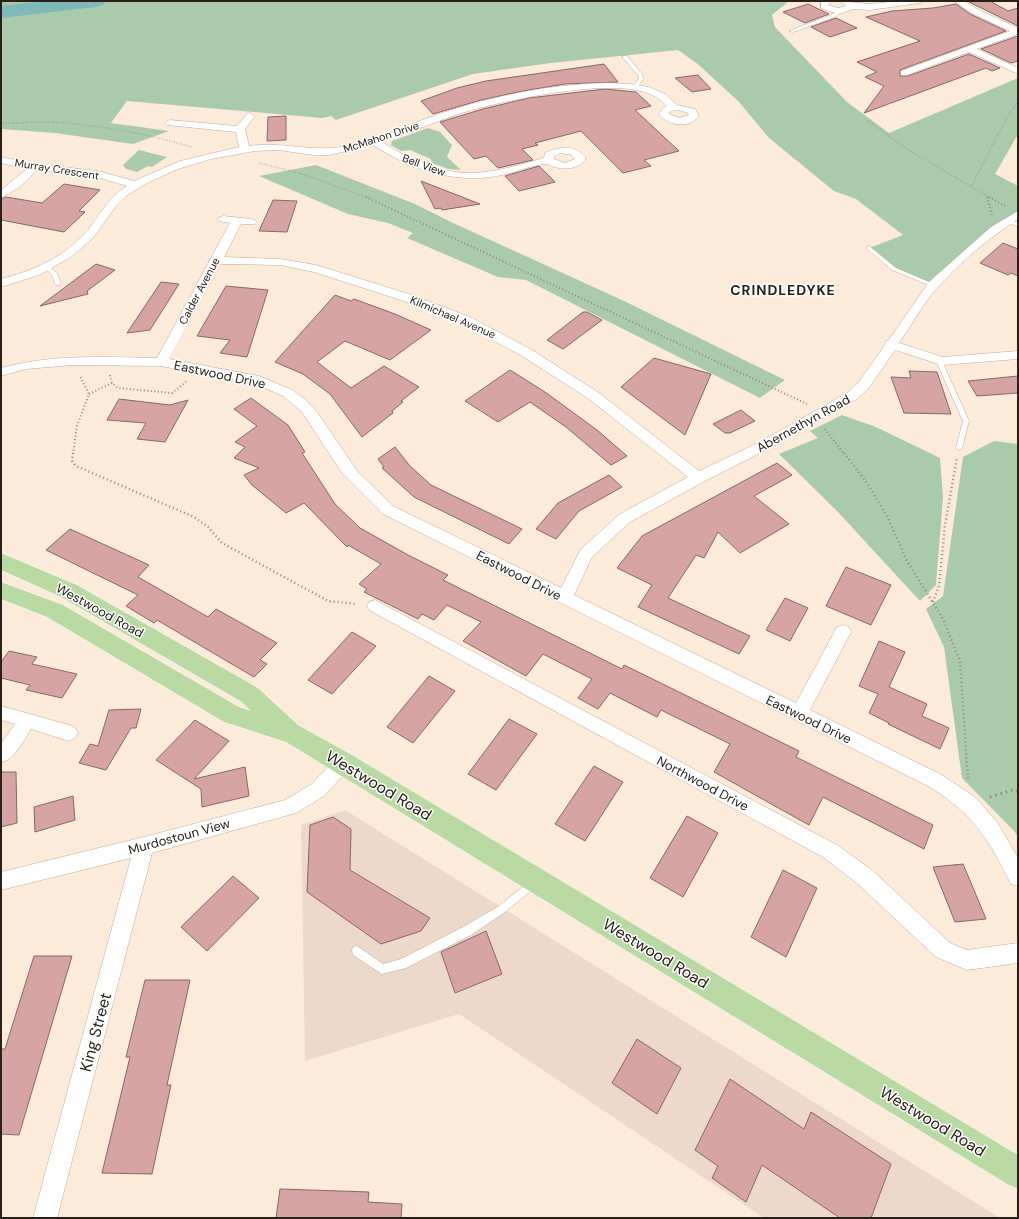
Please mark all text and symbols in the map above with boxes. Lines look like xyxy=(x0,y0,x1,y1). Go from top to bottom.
street label: McMahon Drive xyxy=(341,118,421,156)
street label: Bell View xyxy=(400,151,448,180)
street label: Murray Crescent xyxy=(14,155,100,183)
street label: Calder Avenue xyxy=(175,255,223,327)
district label: CRINDLEDYKE xyxy=(730,281,836,299)
street label: Kilmichael Avenue xyxy=(408,293,498,341)
street label: Eastwood Drive xyxy=(173,356,267,392)
street label: Abernethyn Road xyxy=(753,391,853,456)
street label: Eastwood Drive xyxy=(473,547,564,604)
street label: Westwood Road xyxy=(53,579,147,642)
street label: Eastwood Drive xyxy=(763,691,854,748)
street label: Westwood Road xyxy=(322,745,436,825)
street label: Northwood Drive xyxy=(654,752,752,815)
street label: Murdostoun View xyxy=(126,815,232,858)
street label: Westwood Road xyxy=(599,913,713,993)
street label: King Street xyxy=(75,990,116,1074)
street label: Westwood Road xyxy=(876,1081,990,1161)

